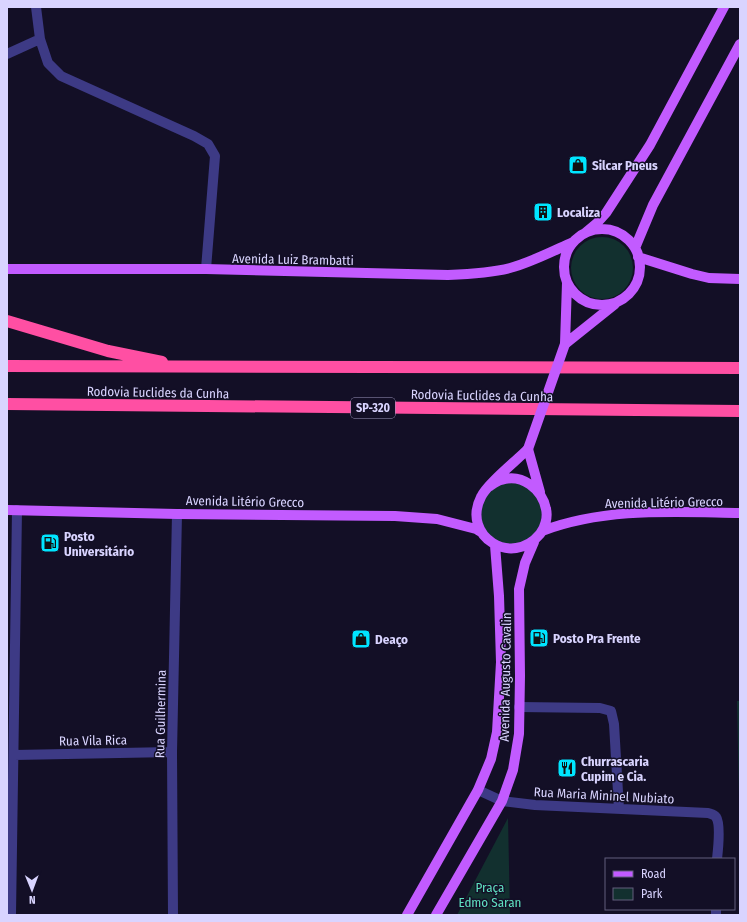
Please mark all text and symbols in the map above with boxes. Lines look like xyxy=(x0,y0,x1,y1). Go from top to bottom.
shop icon: Silcar Pneus xyxy=(567,154,589,176)
place label: Silcar Pneus xyxy=(592,158,658,173)
building icon: Localiza xyxy=(532,201,554,223)
place label: Localiza xyxy=(557,205,601,220)
street label: Avenida Luiz Brambatti xyxy=(232,251,354,268)
street label: Rodovia Euclides da Cunha xyxy=(87,384,229,401)
street label: Rodovia Euclides da Cunha xyxy=(411,387,553,404)
road number: SP-320 xyxy=(351,398,395,418)
street label: Avenida Litério Grecco xyxy=(186,493,304,510)
street label: Avenida Litério Grecco xyxy=(605,494,723,511)
place label: Posto Universitário xyxy=(64,529,134,559)
fuel station icon: Posto Universitário xyxy=(39,532,61,554)
street label: Avenida Augusto Cavalin xyxy=(497,612,514,742)
fuel station icon: Posto Pra Frente xyxy=(528,627,550,649)
shop icon: Deaço xyxy=(350,628,372,650)
place label: Posto Pra Frente xyxy=(553,631,641,646)
place label: Deaço xyxy=(375,632,408,648)
street label: Rua Guilhermina xyxy=(152,670,169,758)
street label: Rua Vila Rica xyxy=(59,732,127,749)
place label: Churrascaria Cupim e Cia. xyxy=(581,754,650,784)
restaurant icon: Churrascaria Cupim e Cia. xyxy=(556,757,578,779)
street label: Rua Maria Mininel Nubiato xyxy=(533,784,675,807)
legend xyxy=(605,858,735,910)
text: Road xyxy=(641,867,666,881)
north arrow xyxy=(12,870,52,910)
park label: Praça Edmo Saran xyxy=(459,880,521,910)
text: Park xyxy=(641,887,663,901)
text: N xyxy=(29,893,36,906)

